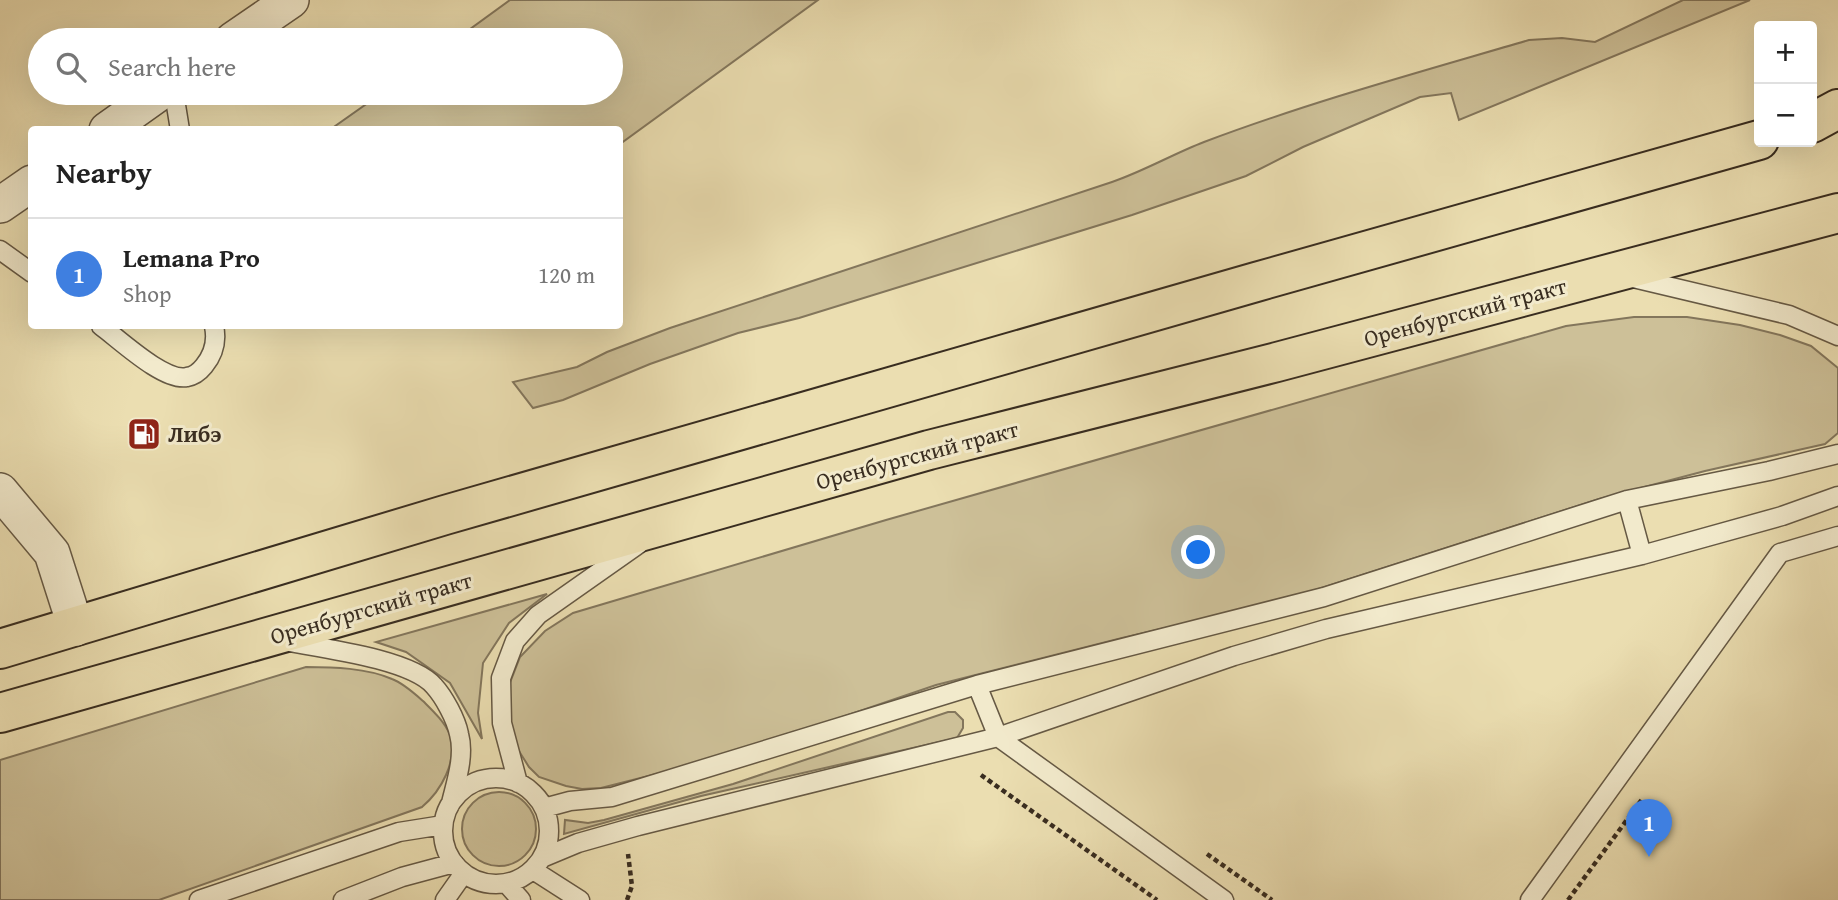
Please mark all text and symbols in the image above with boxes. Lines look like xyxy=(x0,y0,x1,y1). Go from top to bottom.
map controls xyxy=(1754,21,1817,147)
button: + xyxy=(1754,21,1817,84)
search box xyxy=(28,28,623,105)
text: Search here xyxy=(108,47,236,86)
icon: search xyxy=(52,48,90,86)
button: − xyxy=(1754,84,1817,147)
text: Nearby xyxy=(56,150,152,194)
text: Lemana Pro xyxy=(123,238,260,277)
text: 1 xyxy=(73,258,85,291)
text: 120 m xyxy=(538,258,595,291)
street label: Оренбургский тракт xyxy=(1360,269,1570,354)
text: Shop xyxy=(123,277,171,310)
street label: Оренбургский тракт xyxy=(812,412,1022,497)
fuel station icon: Либэ xyxy=(125,415,163,453)
place label: Либэ xyxy=(168,417,222,450)
your location xyxy=(1181,535,1215,569)
street label: Оренбургский тракт xyxy=(266,563,476,652)
pin: 1 xyxy=(1626,799,1672,857)

